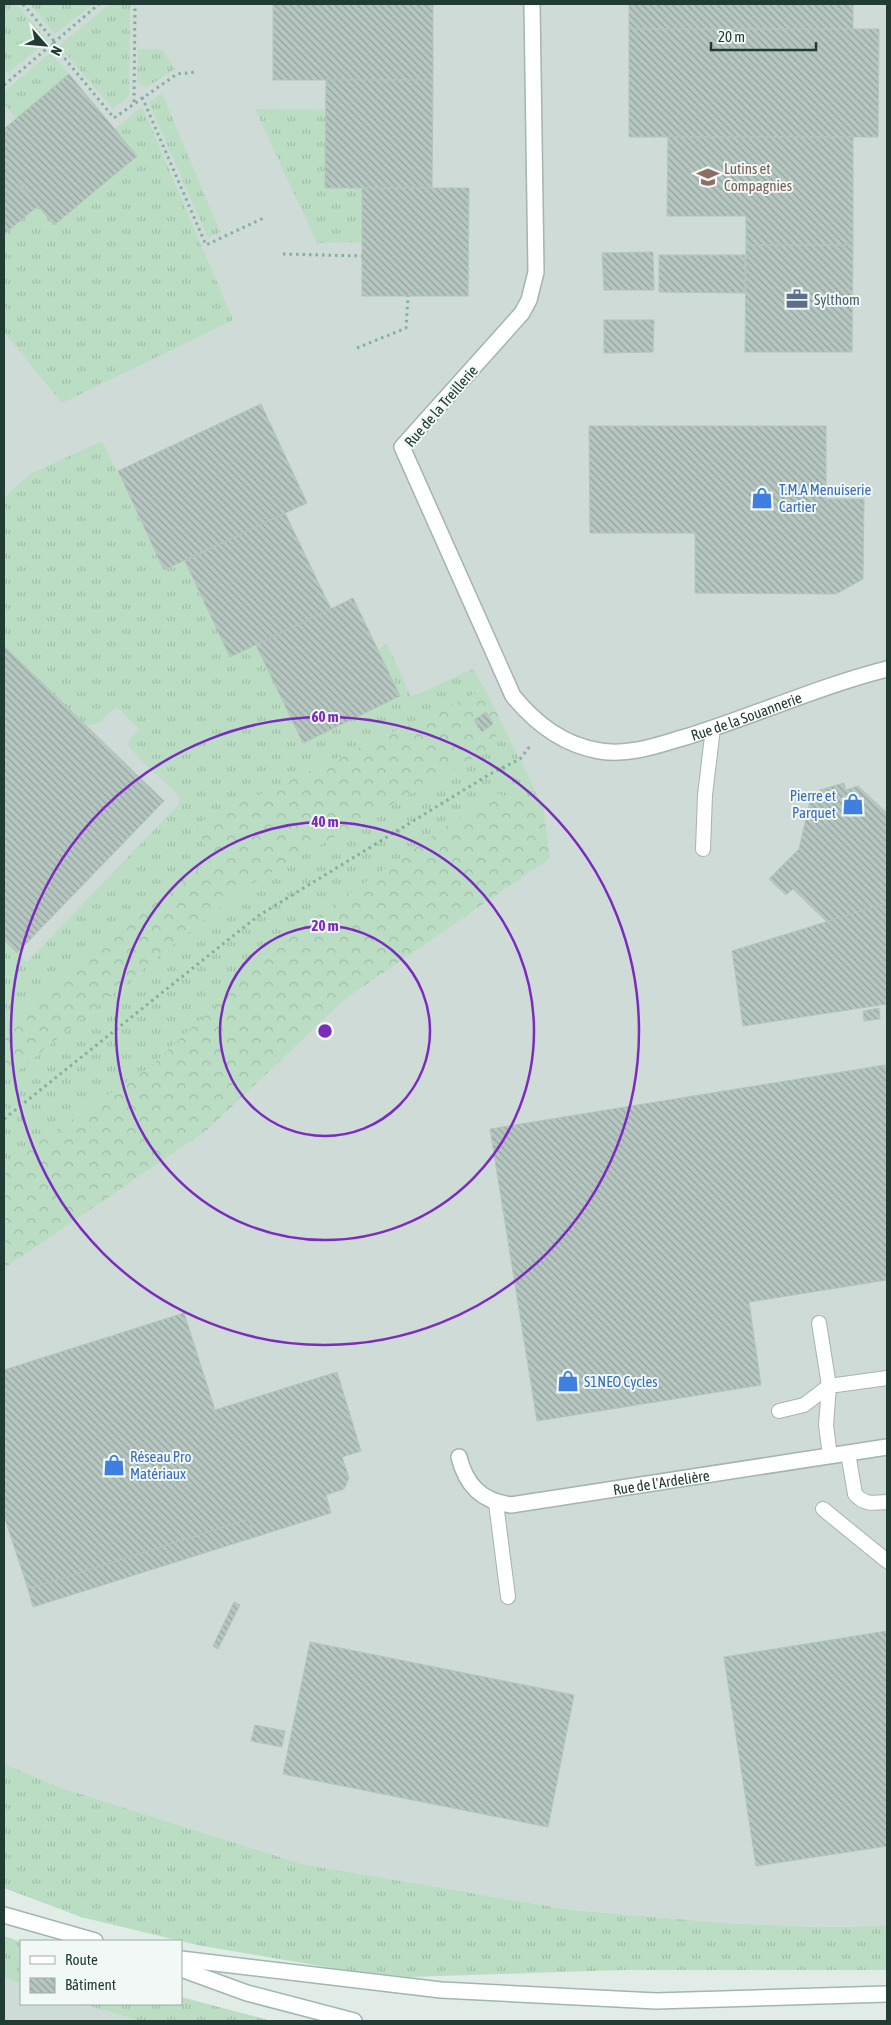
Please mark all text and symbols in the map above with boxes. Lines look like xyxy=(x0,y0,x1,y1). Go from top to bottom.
north arrow xyxy=(20,20,70,70)
scale bar xyxy=(711,20,816,52)
text: 20 m xyxy=(718,28,745,45)
text: N xyxy=(48,44,66,58)
place label: Lutins et Compagnies xyxy=(724,160,792,194)
school or university icon: Lutins et Compagnies xyxy=(695,164,721,190)
office icon: Sylthom xyxy=(784,286,810,312)
place label: Sylthom xyxy=(814,291,860,308)
street label: Rue de la Treillerie xyxy=(401,362,481,450)
place label: T.M.A Menuiserie Cartier xyxy=(779,481,871,515)
shop icon: T.M.A Menuiserie Cartier xyxy=(749,485,775,511)
street label: Rue de la Souannerie xyxy=(689,688,804,743)
text: 60 m xyxy=(312,708,339,725)
place label: Pierre et Parquet xyxy=(790,787,836,821)
shop icon: Pierre et Parquet xyxy=(840,791,866,817)
text: 40 m xyxy=(311,813,339,830)
text: 20 m xyxy=(312,917,339,934)
centre of rings xyxy=(316,1022,334,1040)
shop icon: S1NEO Cycles xyxy=(555,1368,581,1394)
place label: S1NEO Cycles xyxy=(584,1373,658,1390)
place label: Réseau Pro Matériaux xyxy=(130,1448,192,1482)
shop icon: Réseau Pro Matériaux xyxy=(101,1452,127,1478)
street label: Rue de l'Ardelière xyxy=(612,1466,711,1498)
legend xyxy=(20,1940,182,2005)
text: Route xyxy=(65,1951,98,1968)
text: Bâtiment xyxy=(65,1976,116,1993)

